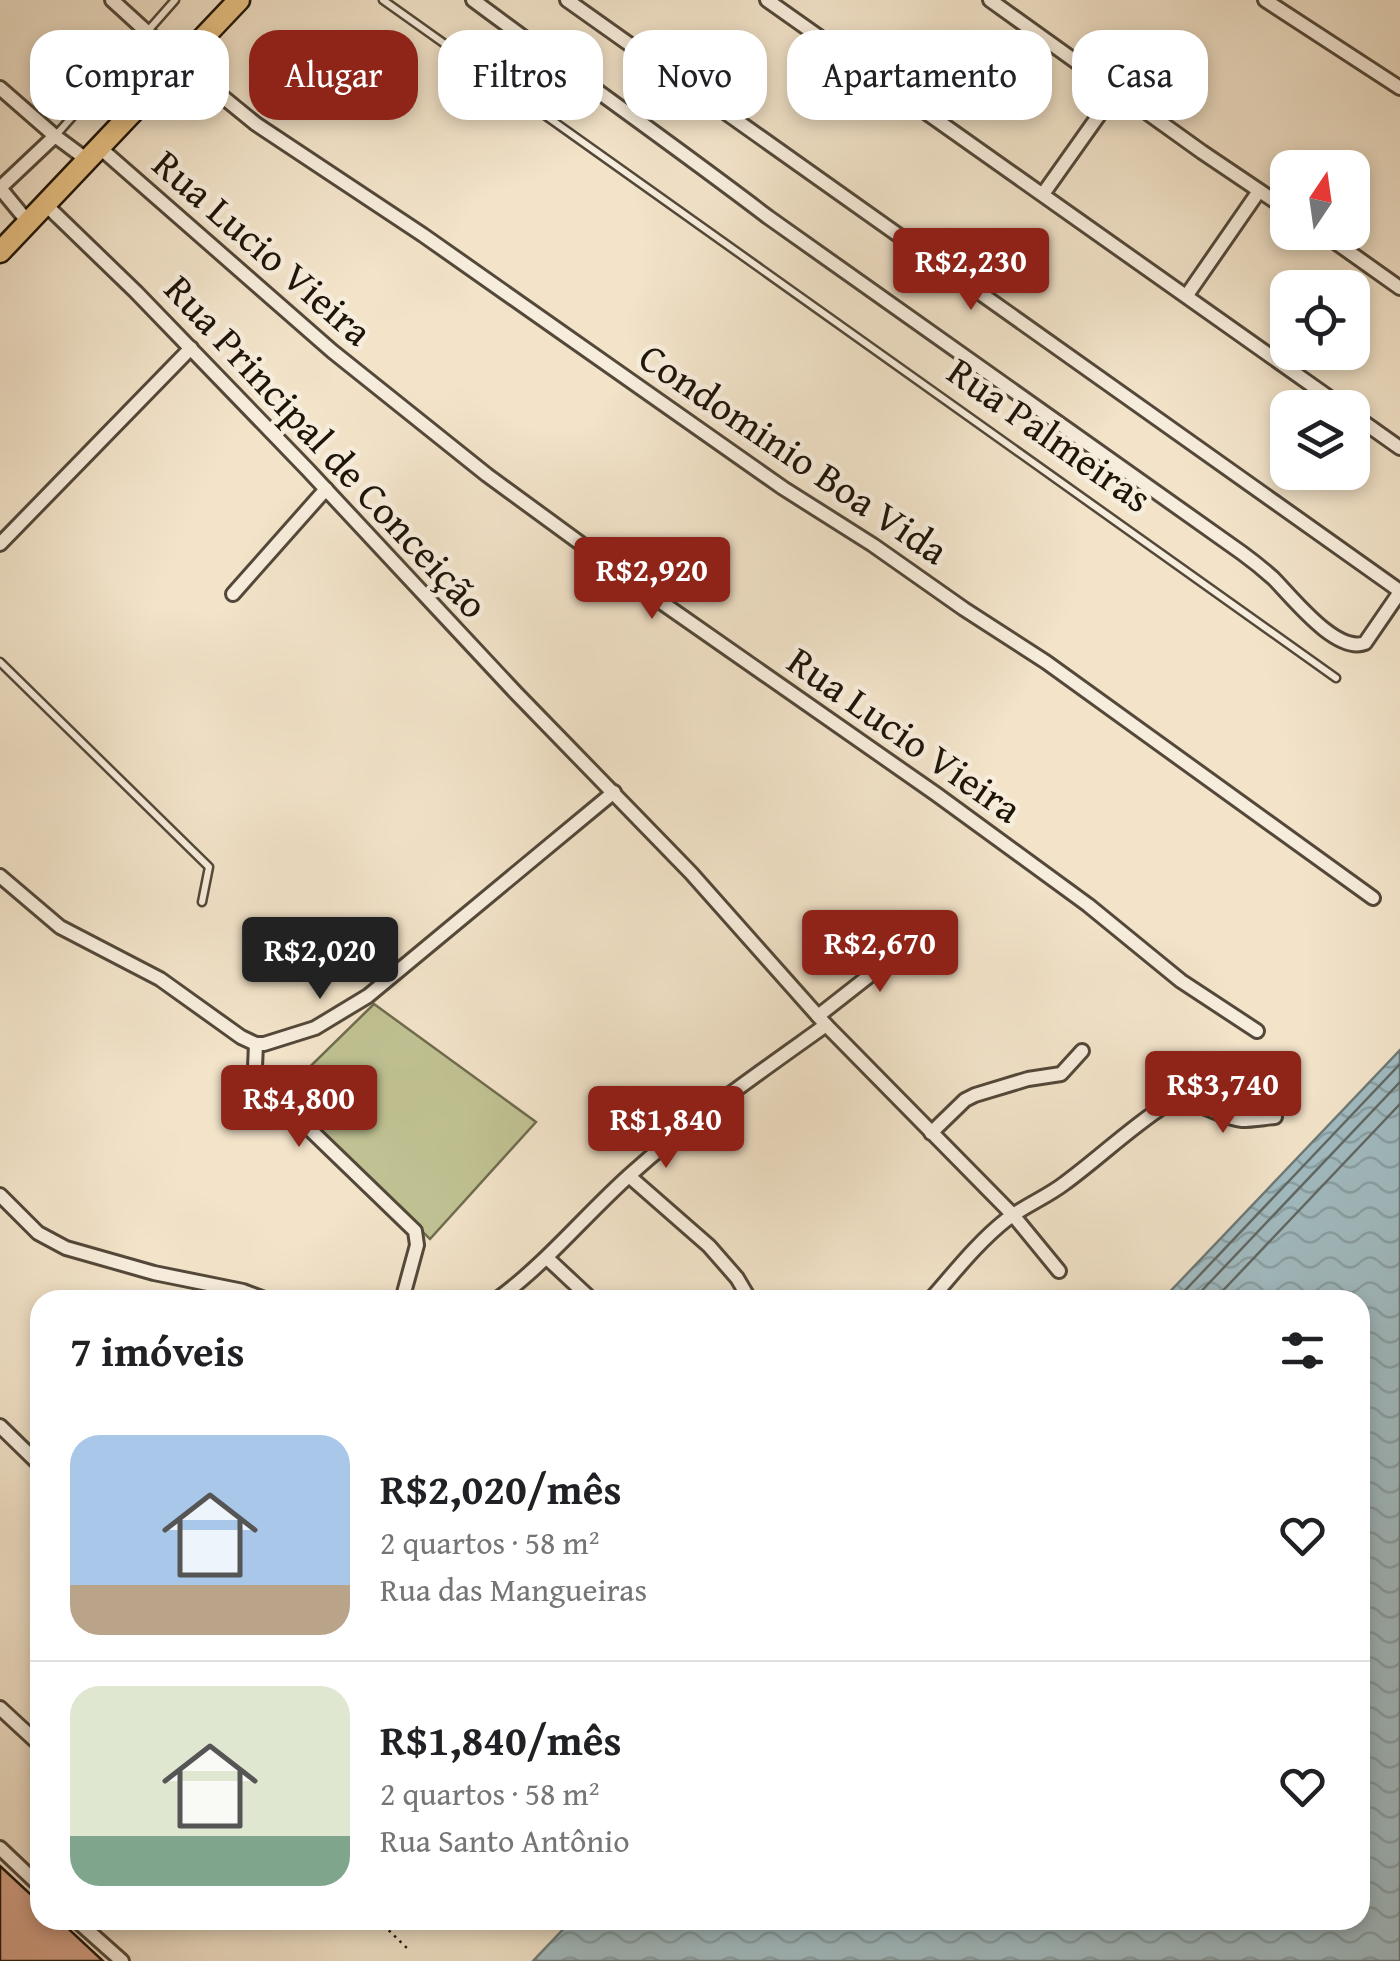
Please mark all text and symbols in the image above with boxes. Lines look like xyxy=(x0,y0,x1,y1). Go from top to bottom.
chip: Comprar xyxy=(30,30,229,120)
chip: Alugar xyxy=(249,30,418,120)
chip: Filtros xyxy=(438,30,603,120)
chip: Novo xyxy=(623,30,767,120)
chip: Apartamento xyxy=(787,30,1052,120)
chip: Casa xyxy=(1072,30,1208,120)
street label: Rua Lucio Vieira xyxy=(140,135,386,359)
north arrow xyxy=(1270,150,1370,250)
map controls xyxy=(1270,150,1370,490)
pin: R$2,230 xyxy=(879,228,1063,313)
text: R$2,230 xyxy=(915,237,1027,284)
street label: Rua Principal de Conceição xyxy=(151,261,503,631)
button: locate xyxy=(1270,270,1370,370)
street label: Condominio Boa Vida xyxy=(628,327,960,579)
street label: Rua Palmeiras xyxy=(936,342,1164,526)
button: layers xyxy=(1270,390,1370,490)
pin: R$2,920 xyxy=(560,537,744,622)
text: R$2,920 xyxy=(596,546,708,593)
street label: Rua Lucio Vieira xyxy=(776,631,1034,837)
pin: R$2,670 xyxy=(788,910,972,995)
pin: R$2,020 xyxy=(228,917,412,1002)
text: R$2,670 xyxy=(824,919,936,966)
text: R$2,020 xyxy=(264,926,376,973)
pin: R$3,740 xyxy=(1131,1051,1315,1136)
text: R$3,740 xyxy=(1167,1060,1279,1107)
pin: R$4,800 xyxy=(207,1065,391,1150)
text: R$4,800 xyxy=(243,1074,355,1121)
pin: R$1,840 xyxy=(574,1086,758,1171)
text: R$1,840 xyxy=(610,1095,722,1142)
text: 7 imóveis xyxy=(70,1320,245,1381)
icon: filters xyxy=(1275,1323,1330,1378)
text: R$2,020/mês xyxy=(380,1458,621,1519)
icon: home xyxy=(150,1475,270,1595)
icon: heart xyxy=(1275,1508,1330,1563)
text: 2 quartos · 58 m² xyxy=(380,1519,599,1566)
text: Rua das Mangueiras xyxy=(380,1566,647,1613)
text: R$1,840/mês xyxy=(380,1709,621,1770)
icon: home xyxy=(150,1726,270,1846)
icon: heart xyxy=(1275,1759,1330,1814)
text: 2 quartos · 58 m² xyxy=(380,1770,599,1817)
text: Rua Santo Antônio xyxy=(380,1817,630,1864)

